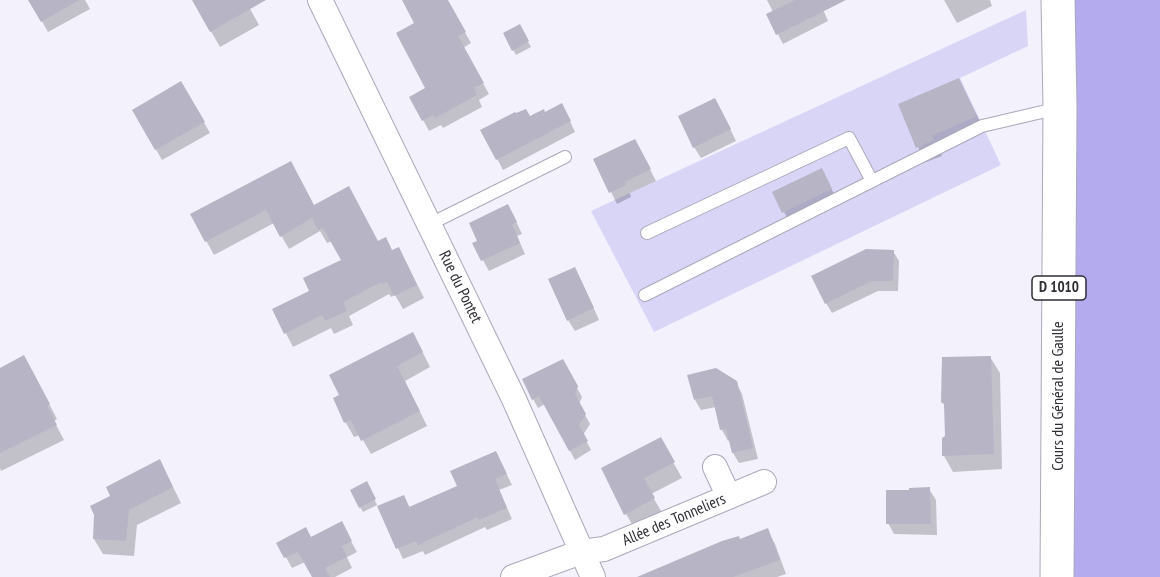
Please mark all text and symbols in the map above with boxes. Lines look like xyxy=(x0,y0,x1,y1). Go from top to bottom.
street label: Rue du Pontet xyxy=(434,248,486,326)
road number: D 1010 xyxy=(1032,276,1086,300)
street label: Cours du Général de Gaulle xyxy=(1048,321,1068,471)
street label: Allée des Tonneliers xyxy=(619,490,729,550)

